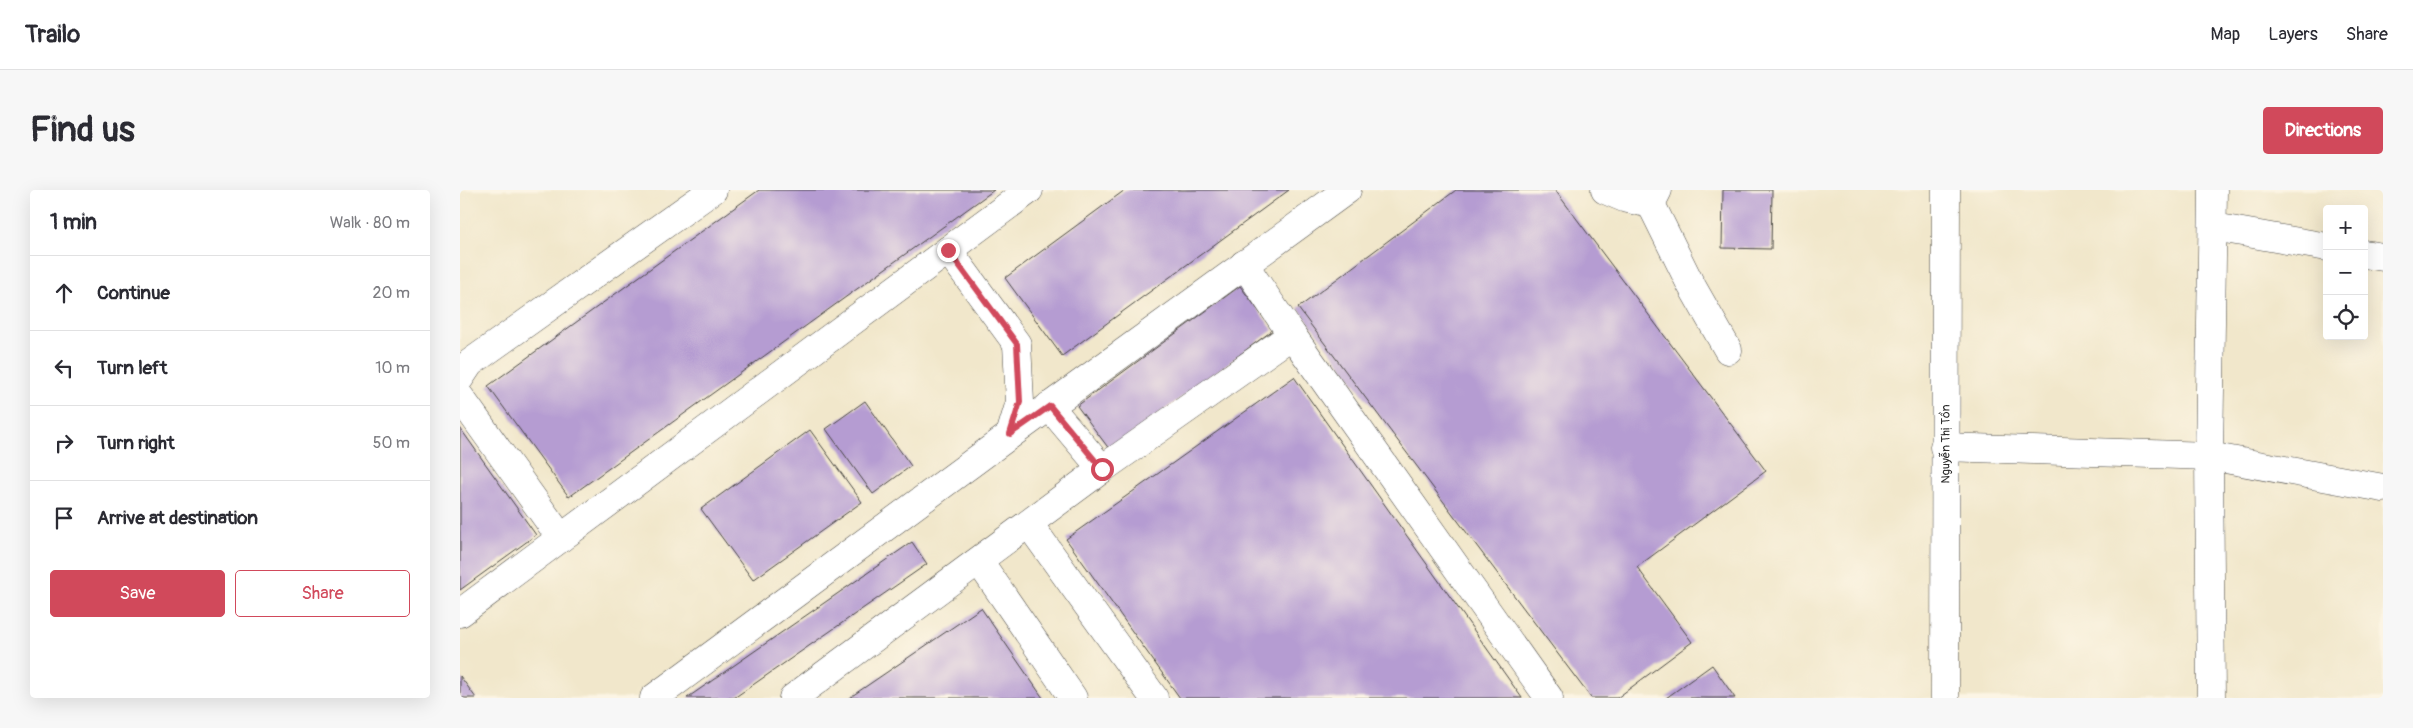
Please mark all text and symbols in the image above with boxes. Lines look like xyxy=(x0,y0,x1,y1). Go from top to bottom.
text: Trailo xyxy=(25,20,80,49)
text: Map xyxy=(2211,23,2240,46)
text: Layers xyxy=(2268,23,2318,46)
text: Share xyxy=(2346,23,2388,46)
button: Directions xyxy=(2263,107,2383,154)
text: Find us xyxy=(30,108,135,152)
map controls xyxy=(2323,205,2368,340)
button: + xyxy=(2323,205,2368,250)
text: 1 min xyxy=(50,209,97,236)
text: Walk · 80 m xyxy=(330,213,410,233)
route end xyxy=(937,239,960,262)
button: − xyxy=(2323,250,2368,295)
icon: ahead xyxy=(50,279,78,307)
text: Continue xyxy=(97,281,170,305)
text: 20 m xyxy=(372,283,410,303)
button: locate xyxy=(2323,295,2368,340)
icon: left xyxy=(50,354,78,382)
text: Turn left xyxy=(97,356,167,380)
text: 10 m xyxy=(375,358,410,378)
street label: Nguyễn Thị Tồn xyxy=(1937,404,1953,483)
icon: right xyxy=(50,429,78,457)
text: Turn right xyxy=(97,431,175,455)
text: 50 m xyxy=(373,433,410,453)
route start xyxy=(1091,458,1114,481)
icon: arrive xyxy=(50,504,78,532)
text: Arrive at destination xyxy=(97,506,258,530)
button: Save xyxy=(50,570,225,617)
button: Share xyxy=(235,570,410,617)

